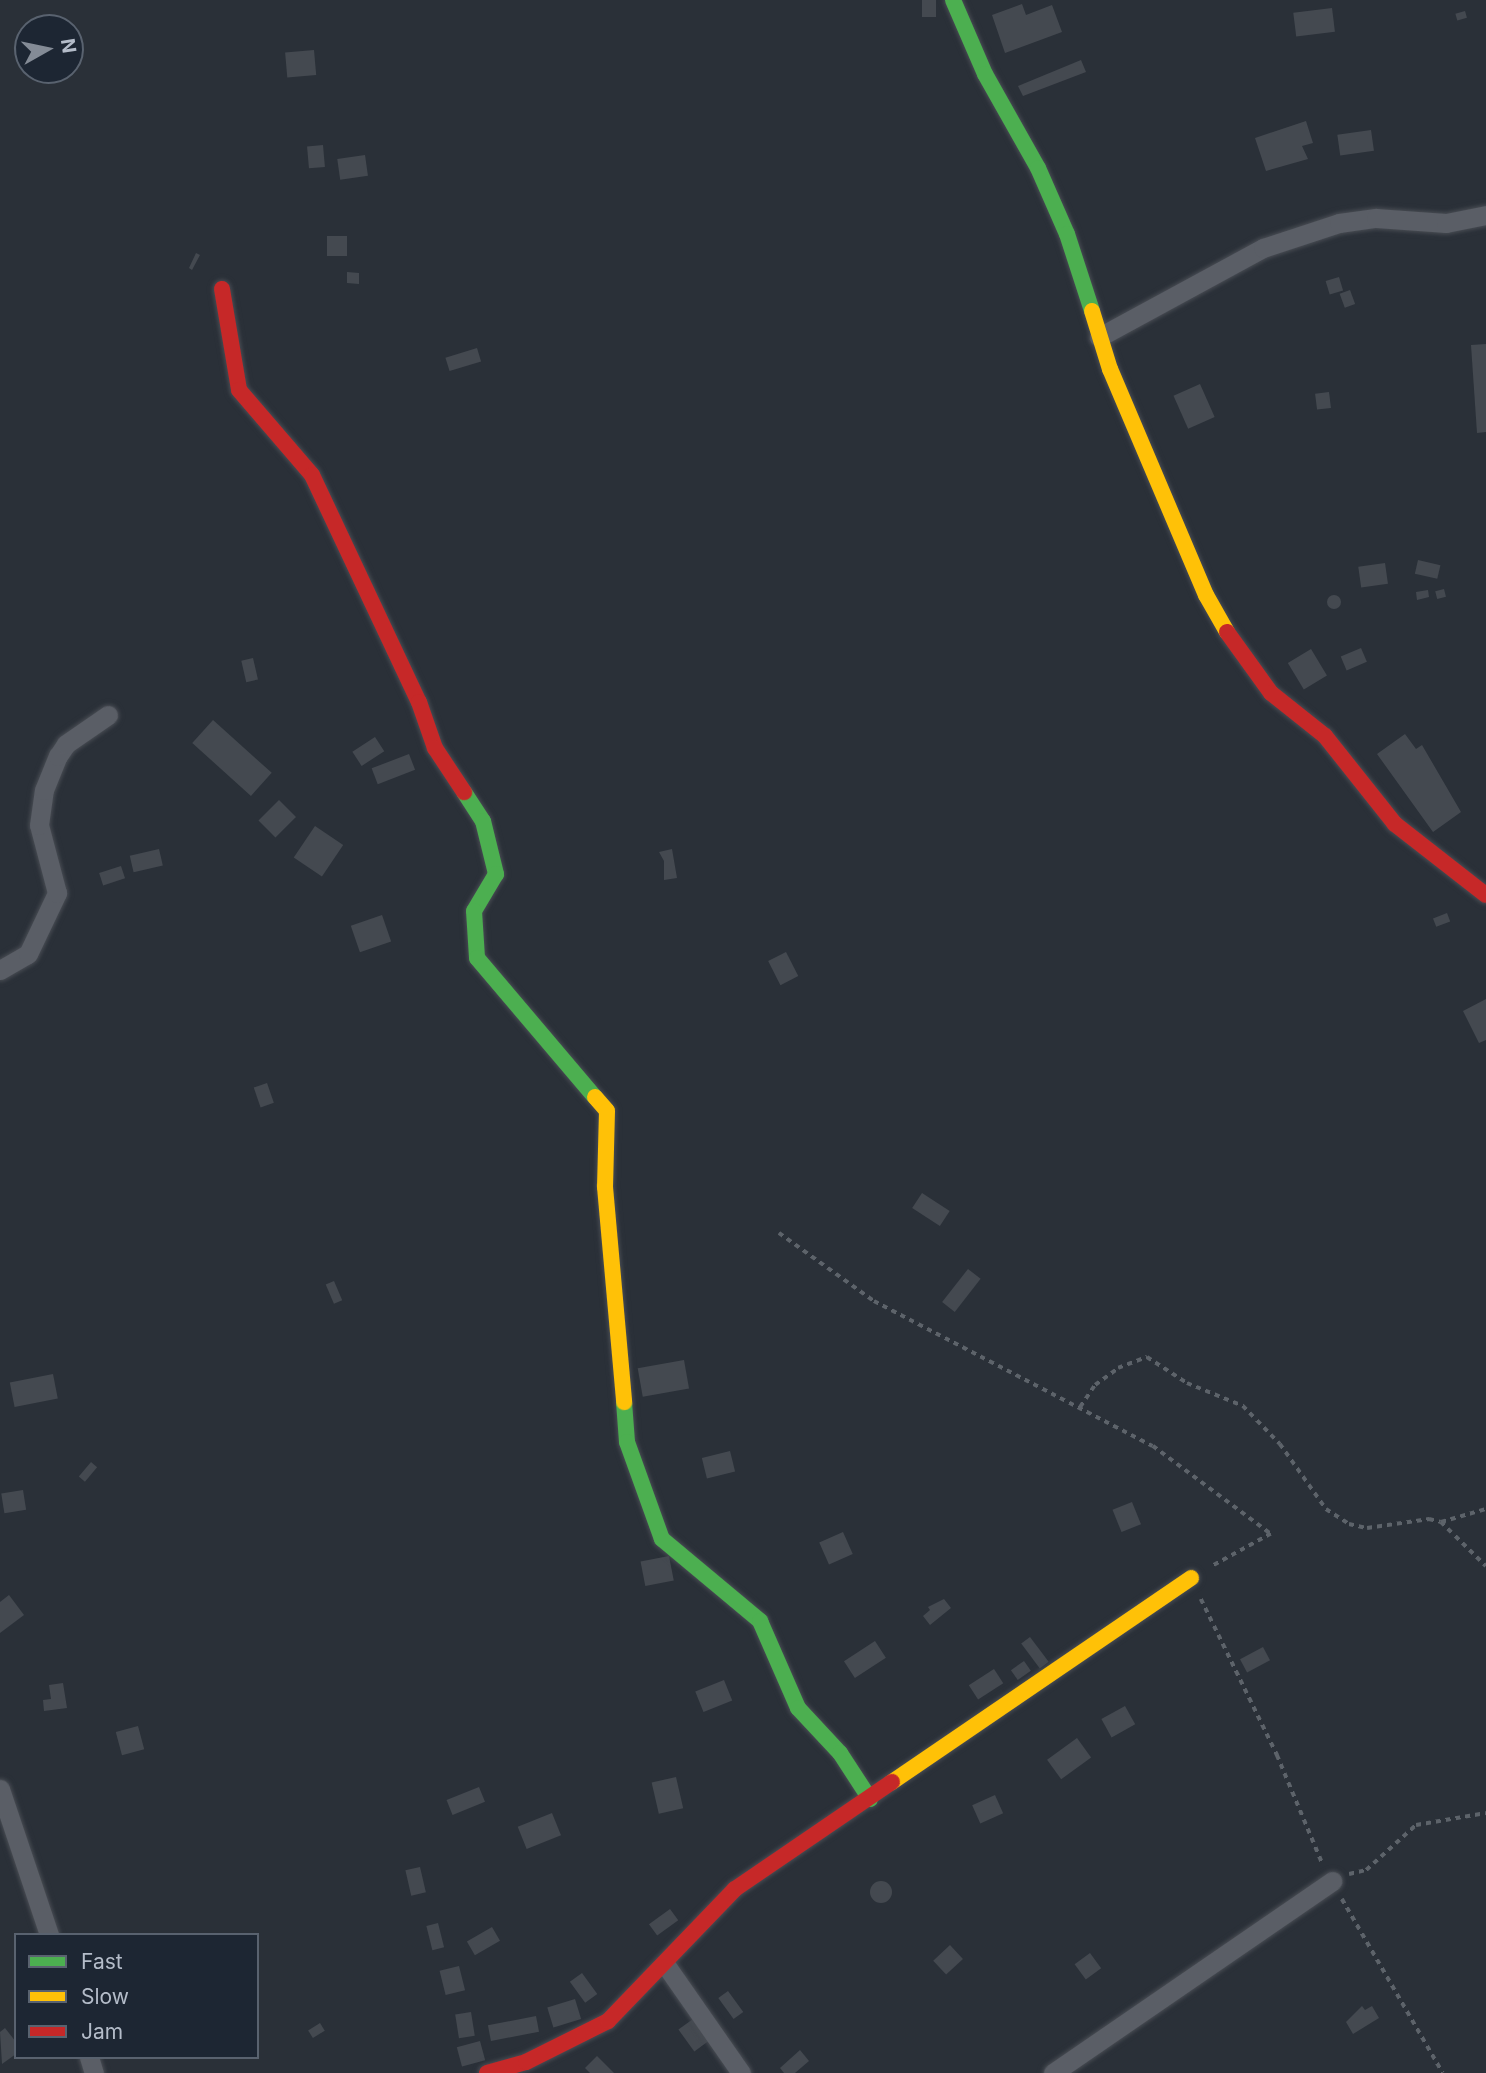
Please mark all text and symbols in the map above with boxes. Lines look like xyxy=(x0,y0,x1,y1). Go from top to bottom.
north arrow xyxy=(14,14,84,84)
text: N xyxy=(56,37,81,55)
legend xyxy=(14,1933,259,2059)
text: Fast xyxy=(81,1949,123,1974)
text: Slow xyxy=(81,1984,129,2009)
text: Jam xyxy=(81,2019,123,2044)

